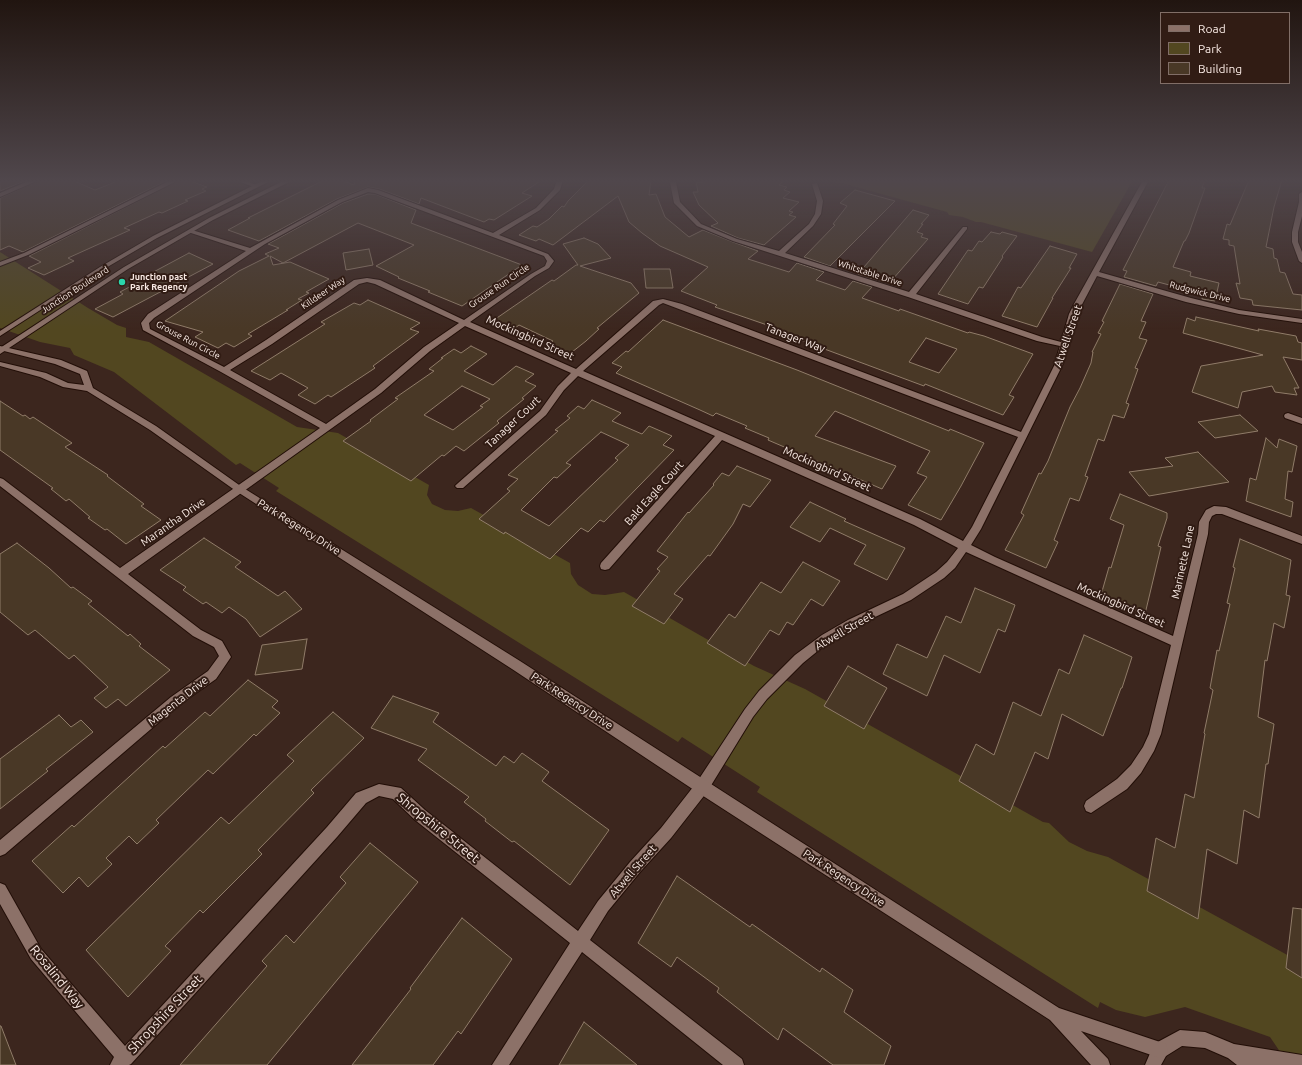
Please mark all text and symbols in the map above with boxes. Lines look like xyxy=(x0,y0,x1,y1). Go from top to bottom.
legend xyxy=(1160,12,1290,84)
text: Road xyxy=(1198,22,1226,35)
text: Park xyxy=(1198,42,1222,55)
text: Building xyxy=(1198,62,1242,75)
street label: Whitstable Drive xyxy=(836,257,904,289)
street label: Grouse Run Circle xyxy=(466,262,532,310)
street label: Junction Boulevard xyxy=(39,264,111,316)
place label: Junction past Park Regency xyxy=(130,272,187,293)
street label: Killdeer Way xyxy=(299,274,347,312)
marker: Junction past Park Regency xyxy=(117,277,127,287)
street label: Rudgwick Drive xyxy=(1168,279,1232,305)
street label: Atwell Street xyxy=(1051,303,1085,369)
street label: Mockingbird Street xyxy=(484,313,576,363)
street label: Grouse Run Circle xyxy=(154,319,222,361)
street label: Tanager Way xyxy=(763,321,827,355)
street label: Tanager Court xyxy=(483,393,543,451)
street label: Mockingbird Street xyxy=(781,444,873,494)
street label: Bald Eagle Court xyxy=(622,458,686,528)
street label: Marantha Drive xyxy=(138,495,208,549)
street label: Park Regency Drive xyxy=(255,496,343,558)
street label: Marinette Lane xyxy=(1169,524,1197,600)
street label: Mockingbird Street xyxy=(1075,580,1167,630)
street label: Atwell Street xyxy=(813,609,875,653)
street label: Park Regency Drive xyxy=(529,670,615,732)
street label: Magenta Drive xyxy=(145,674,211,728)
street label: Shropshire Street xyxy=(393,790,483,866)
street label: Atwell Street xyxy=(607,842,659,900)
street label: Park Regency Drive xyxy=(801,847,887,909)
street label: Rosalind Way xyxy=(27,942,87,1012)
street label: Shropshire Street xyxy=(125,971,205,1057)

